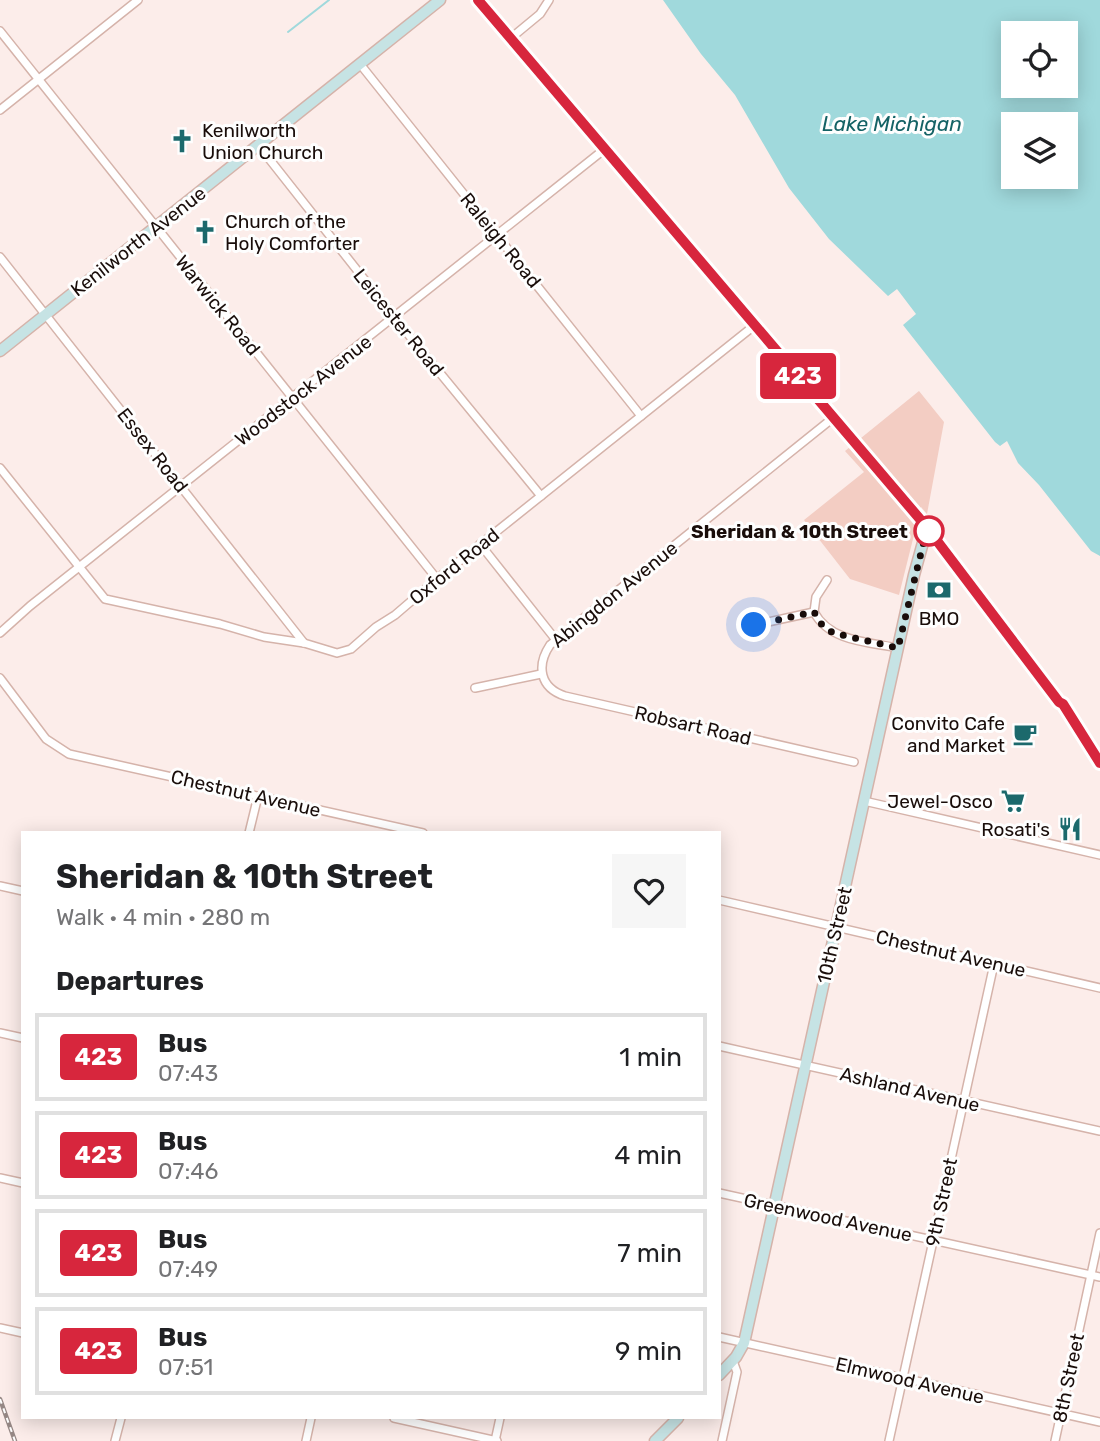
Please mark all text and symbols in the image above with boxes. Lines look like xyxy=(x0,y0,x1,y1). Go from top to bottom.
map controls xyxy=(1001,21,1078,189)
button: locate xyxy=(1001,21,1078,98)
water label: Lake Michigan xyxy=(822,111,962,136)
button: layers xyxy=(1001,112,1078,189)
place label: Kenilworth Union Church xyxy=(202,119,323,164)
church icon: Kenilworth Union Church xyxy=(168,127,196,155)
street label: Kenilworth Avenue xyxy=(66,182,210,301)
street label: Raleigh Road xyxy=(455,188,546,292)
place label: Church of the Holy Comforter xyxy=(225,210,360,255)
church icon: Church of the Holy Comforter xyxy=(191,218,219,246)
street label: Warwick Road xyxy=(170,251,265,360)
street label: Leicester Road xyxy=(348,264,449,380)
street label: Woodstock Avenue xyxy=(231,330,376,451)
line badge: 423 xyxy=(758,353,838,399)
text: 423 xyxy=(774,362,822,390)
street label: Essex Road xyxy=(112,403,193,497)
marker: Sheridan & 10th Street xyxy=(914,516,944,546)
place label: Sheridan & 10th Street xyxy=(691,520,908,543)
street label: Oxford Road xyxy=(405,523,504,610)
street label: Abingdon Avenue xyxy=(546,536,682,652)
bank icon: BMO xyxy=(925,576,953,604)
your location xyxy=(736,607,771,642)
place label: BMO xyxy=(919,607,959,630)
street label: Robsart Road xyxy=(632,701,753,750)
place label: Convito Cafe and Market xyxy=(891,712,1006,757)
cafe icon: Convito Cafe and Market xyxy=(1011,720,1039,748)
street label: Chestnut Avenue xyxy=(169,765,323,822)
supermarket icon: Jewel-Osco xyxy=(999,787,1027,815)
place label: Jewel-Osco xyxy=(887,790,993,813)
restaurant icon: Rosati's xyxy=(1056,815,1084,843)
place label: Rosati's xyxy=(981,818,1050,841)
button: heart xyxy=(612,854,686,928)
text: Sheridan & 10th Street xyxy=(56,857,433,896)
street label: 10th Street xyxy=(812,884,857,986)
text: Walk · 4 min · 280 m xyxy=(56,903,270,931)
street label: Chestnut Avenue xyxy=(874,925,1028,982)
text: Departures xyxy=(56,966,204,997)
text: Bus xyxy=(158,1028,207,1059)
text: 1 min xyxy=(619,1042,682,1073)
text: 423 xyxy=(75,1043,122,1071)
text: 07:43 xyxy=(158,1059,218,1087)
street label: Ashland Avenue xyxy=(838,1062,982,1117)
text: Bus xyxy=(158,1126,207,1157)
text: 4 min xyxy=(614,1140,682,1171)
text: 423 xyxy=(75,1141,122,1169)
street label: 9th Street xyxy=(921,1155,962,1248)
text: 07:46 xyxy=(158,1157,218,1185)
street label: Greenwood Avenue xyxy=(742,1188,914,1247)
text: Bus xyxy=(158,1224,207,1255)
text: 7 min xyxy=(617,1238,682,1269)
text: 423 xyxy=(75,1239,122,1267)
text: 07:49 xyxy=(158,1255,218,1283)
text: Bus xyxy=(158,1322,207,1353)
street label: 8th Street xyxy=(1048,1331,1089,1425)
text: 9 min xyxy=(615,1336,682,1367)
text: 423 xyxy=(75,1337,122,1365)
street label: Elmwood Avenue xyxy=(833,1352,986,1409)
text: 07:51 xyxy=(158,1353,213,1381)

